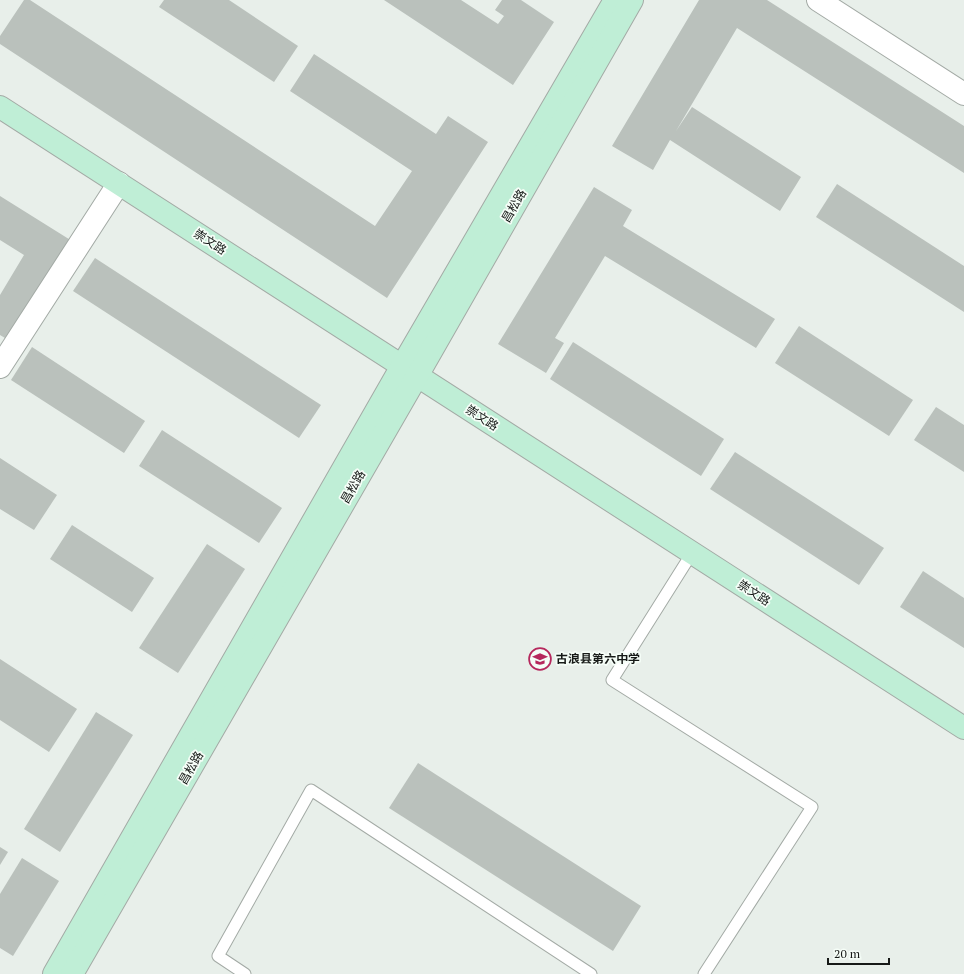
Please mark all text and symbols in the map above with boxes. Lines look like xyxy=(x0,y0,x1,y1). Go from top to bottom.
street label: 昌松路 xyxy=(498,186,529,225)
street label: 崇文路 xyxy=(191,225,229,258)
street label: 崇文路 xyxy=(463,401,501,434)
street label: 昌松路 xyxy=(337,467,368,506)
street label: 崇文路 xyxy=(735,576,773,609)
school or university icon: 古浪县第六中学 xyxy=(527,646,553,672)
place label: 古浪县第六中学 xyxy=(556,651,640,666)
street label: 昌松路 xyxy=(175,748,206,787)
scale bar xyxy=(828,940,889,966)
text: 20 m xyxy=(834,946,861,961)

